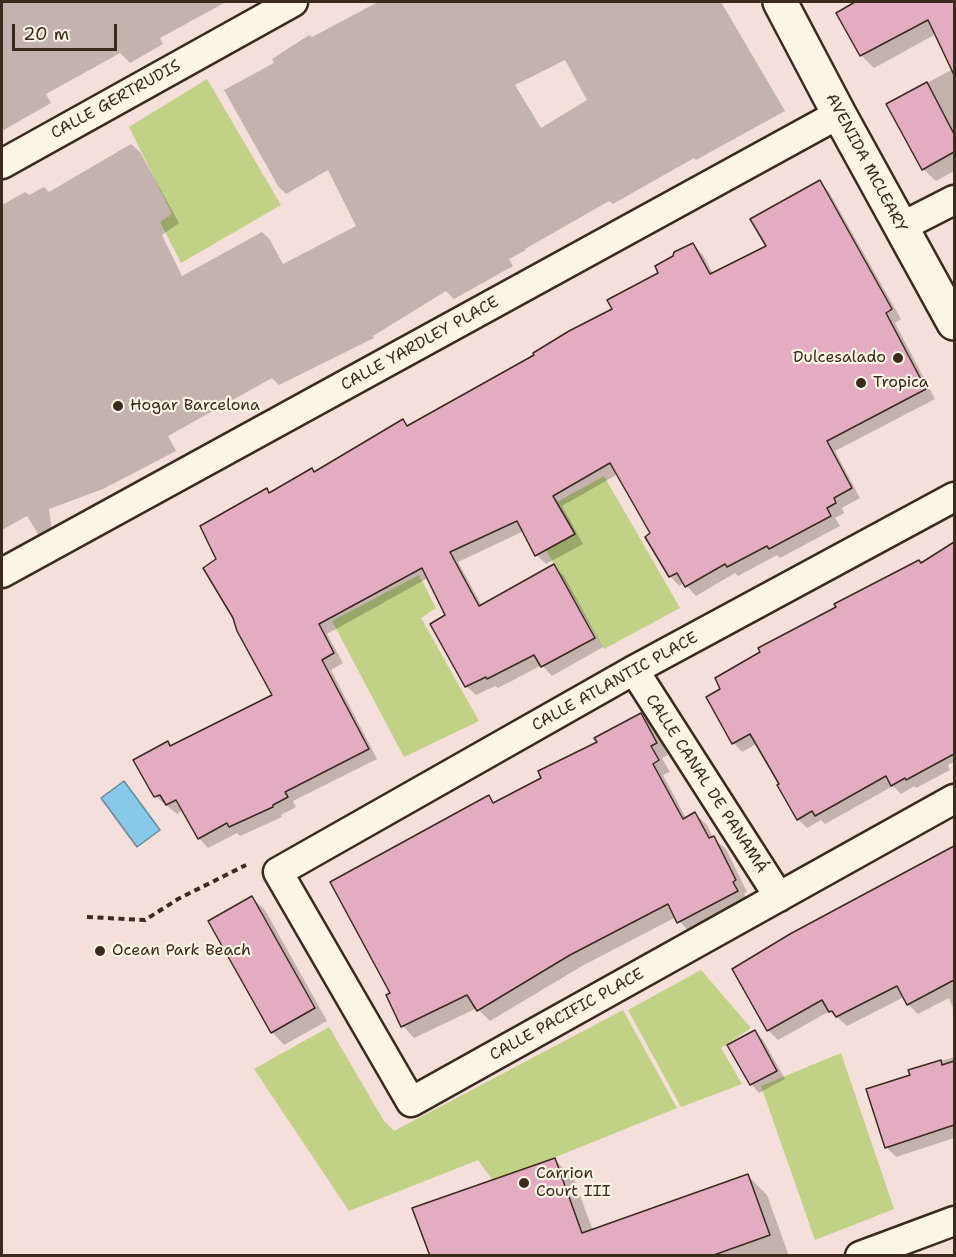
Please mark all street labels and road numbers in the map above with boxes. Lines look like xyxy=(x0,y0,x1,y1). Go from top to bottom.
street label: CALLE GERTRUDIS xyxy=(48,56,184,144)
street label: AVENIDA MCLEARY xyxy=(821,90,911,236)
street label: CALLE YARDLEY PLACE xyxy=(338,293,502,395)
street label: CALLE ATLANTIC PLACE xyxy=(529,628,701,736)
street label: CALLE CANAL DE PANAMÁ xyxy=(641,691,771,877)
street label: CALLE PACIFIC PLACE xyxy=(487,965,647,1065)

